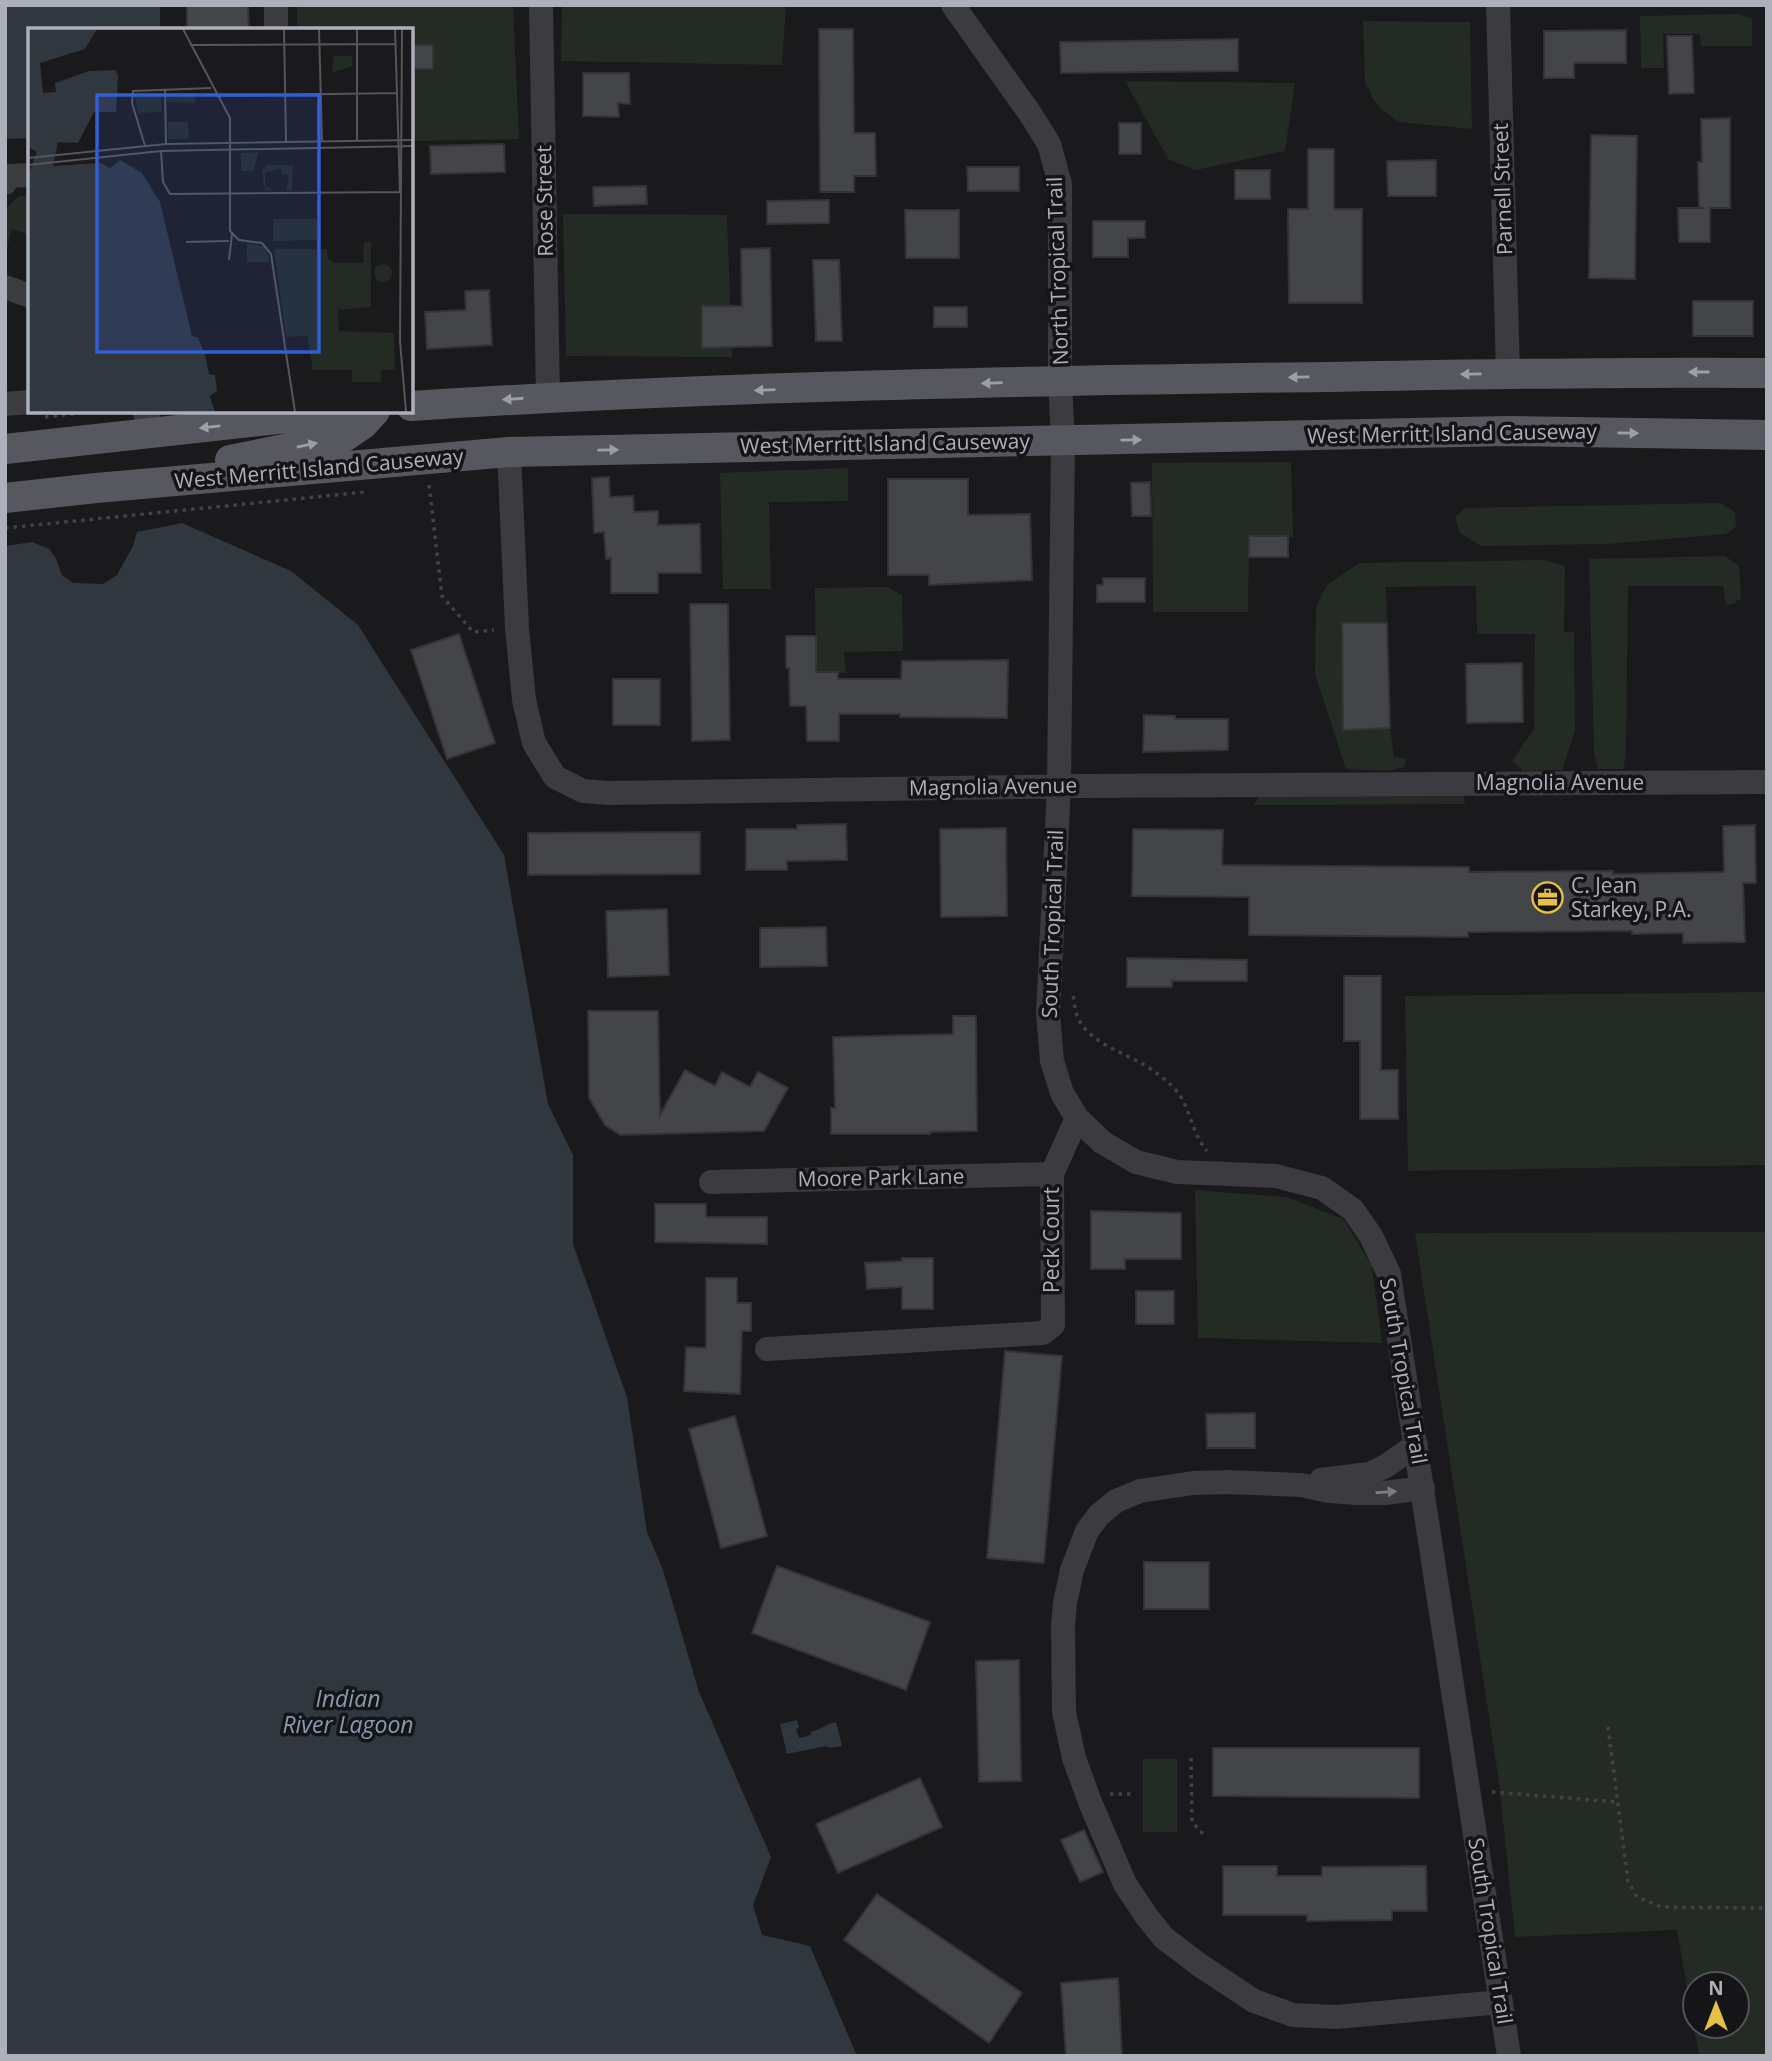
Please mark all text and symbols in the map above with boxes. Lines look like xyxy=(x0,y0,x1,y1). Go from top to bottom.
inset map xyxy=(28,28,413,413)
street label: Parnell Street xyxy=(1486,122,1518,256)
street label: Rose Street xyxy=(529,145,559,257)
street label: North Tropical Trail xyxy=(1040,176,1074,366)
one-way arrow xyxy=(1687,366,1709,378)
one-way arrow xyxy=(1460,369,1482,380)
one-way arrow xyxy=(1288,372,1310,383)
one-way arrow xyxy=(981,377,1003,389)
one-way arrow xyxy=(754,384,776,395)
one-way arrow xyxy=(502,394,524,405)
street label: West Merritt Island Causeway xyxy=(1307,416,1598,450)
one-way arrow xyxy=(199,421,221,432)
street label: West Merritt Island Causeway xyxy=(740,426,1031,460)
one-way arrow xyxy=(1617,427,1639,439)
one-way arrow xyxy=(1120,434,1142,445)
one-way arrow xyxy=(296,439,318,450)
street label: West Merritt Island Causeway xyxy=(173,441,465,495)
one-way arrow xyxy=(598,444,620,456)
street label: Magnolia Avenue xyxy=(1476,768,1644,796)
street label: Magnolia Avenue xyxy=(909,771,1077,801)
street label: South Tropical Trail xyxy=(1035,829,1069,1019)
place label: C. Jean Starkey, P.A. xyxy=(1571,871,1691,923)
office icon: C. Jean Starkey, P.A. xyxy=(1531,881,1565,915)
street label: Moore Park Lane xyxy=(797,1162,965,1192)
street label: Peck Court xyxy=(1037,1187,1065,1293)
street label: South Tropical Trail xyxy=(1374,1275,1434,1466)
one-way arrow xyxy=(1375,1486,1397,1497)
water label: Indian River Lagoon xyxy=(282,1682,414,1740)
street label: South Tropical Trail xyxy=(1462,1835,1520,2026)
north arrow xyxy=(1681,1970,1751,2040)
text: N xyxy=(1708,1975,1724,2001)

